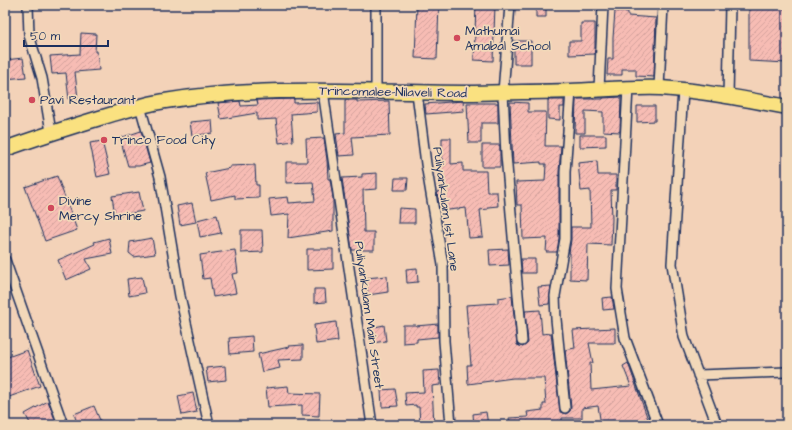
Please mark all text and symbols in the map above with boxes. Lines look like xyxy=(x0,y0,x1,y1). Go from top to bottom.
scale bar xyxy=(24,22,108,48)
place label: Mathumai Amabal School xyxy=(465,22,551,55)
text: 50 m xyxy=(30,28,61,45)
marker: Mathumai Amabal School xyxy=(452,33,462,43)
street label: Trincomalee-Nilaveli Road xyxy=(319,82,467,102)
place label: Pavi Restaurant xyxy=(40,91,136,109)
marker: Pavi Restaurant xyxy=(27,95,37,105)
place label: Trinco Food City xyxy=(112,131,216,150)
marker: Trinco Food City xyxy=(99,135,109,145)
street label: Puliyankulam 1st Lane xyxy=(427,146,464,273)
place label: Divine Mercy Shrine xyxy=(59,192,142,226)
marker: Divine Mercy Shrine xyxy=(46,203,56,213)
street label: Puliyankulam Main Street xyxy=(349,240,388,391)

